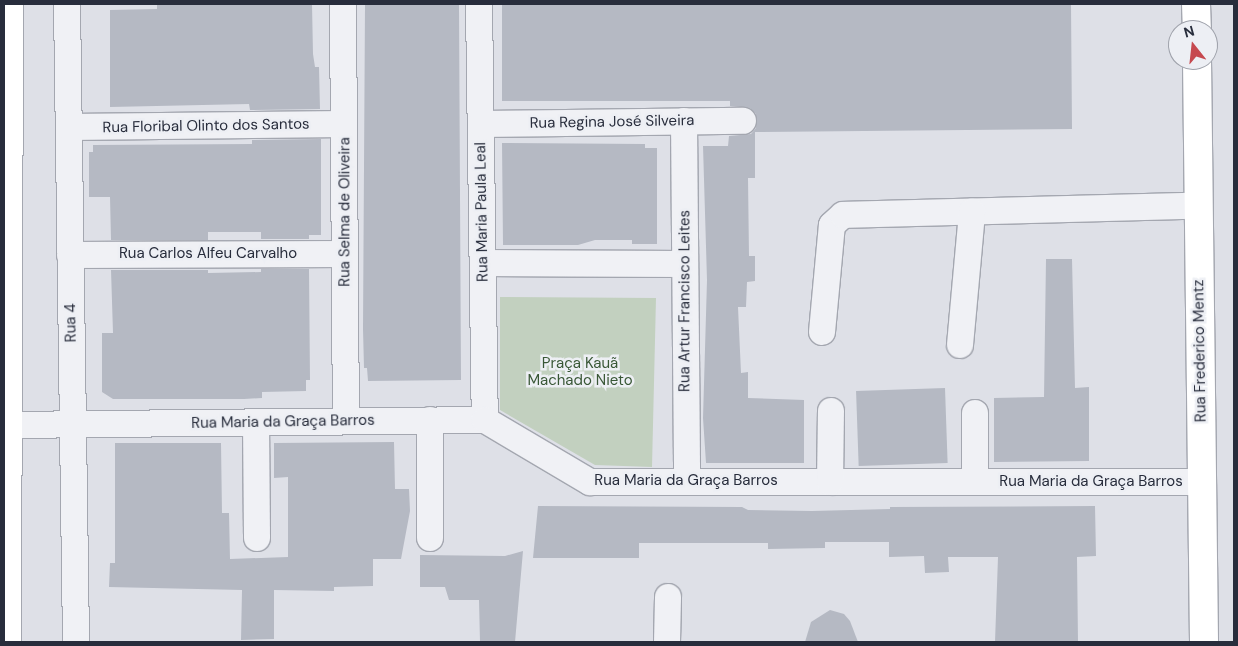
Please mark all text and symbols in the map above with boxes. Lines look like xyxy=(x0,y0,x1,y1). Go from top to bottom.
north arrow xyxy=(1168,20,1218,70)
text: N xyxy=(1182,21,1197,42)
street label: Rua Regina José Silveira xyxy=(529,112,695,132)
street label: Rua Floribal Olinto dos Santos xyxy=(102,115,310,137)
street label: Rua Selma de Oliveira xyxy=(336,137,354,287)
street label: Rua Maria Paula Leal xyxy=(472,142,492,282)
street label: Rua Artur Francisco Leites xyxy=(676,210,694,392)
street label: Rua Carlos Alfeu Carvalho xyxy=(119,245,297,263)
street label: Rua Frederico Mentz xyxy=(1190,280,1210,422)
street label: Rua 4 xyxy=(62,303,80,343)
park label: Praça Kauã Machado Nieto xyxy=(527,354,633,389)
street label: Rua Maria da Graça Barros xyxy=(191,411,375,433)
street label: Rua Maria da Graça Barros xyxy=(594,472,778,490)
street label: Rua Maria da Graça Barros xyxy=(999,473,1183,491)

